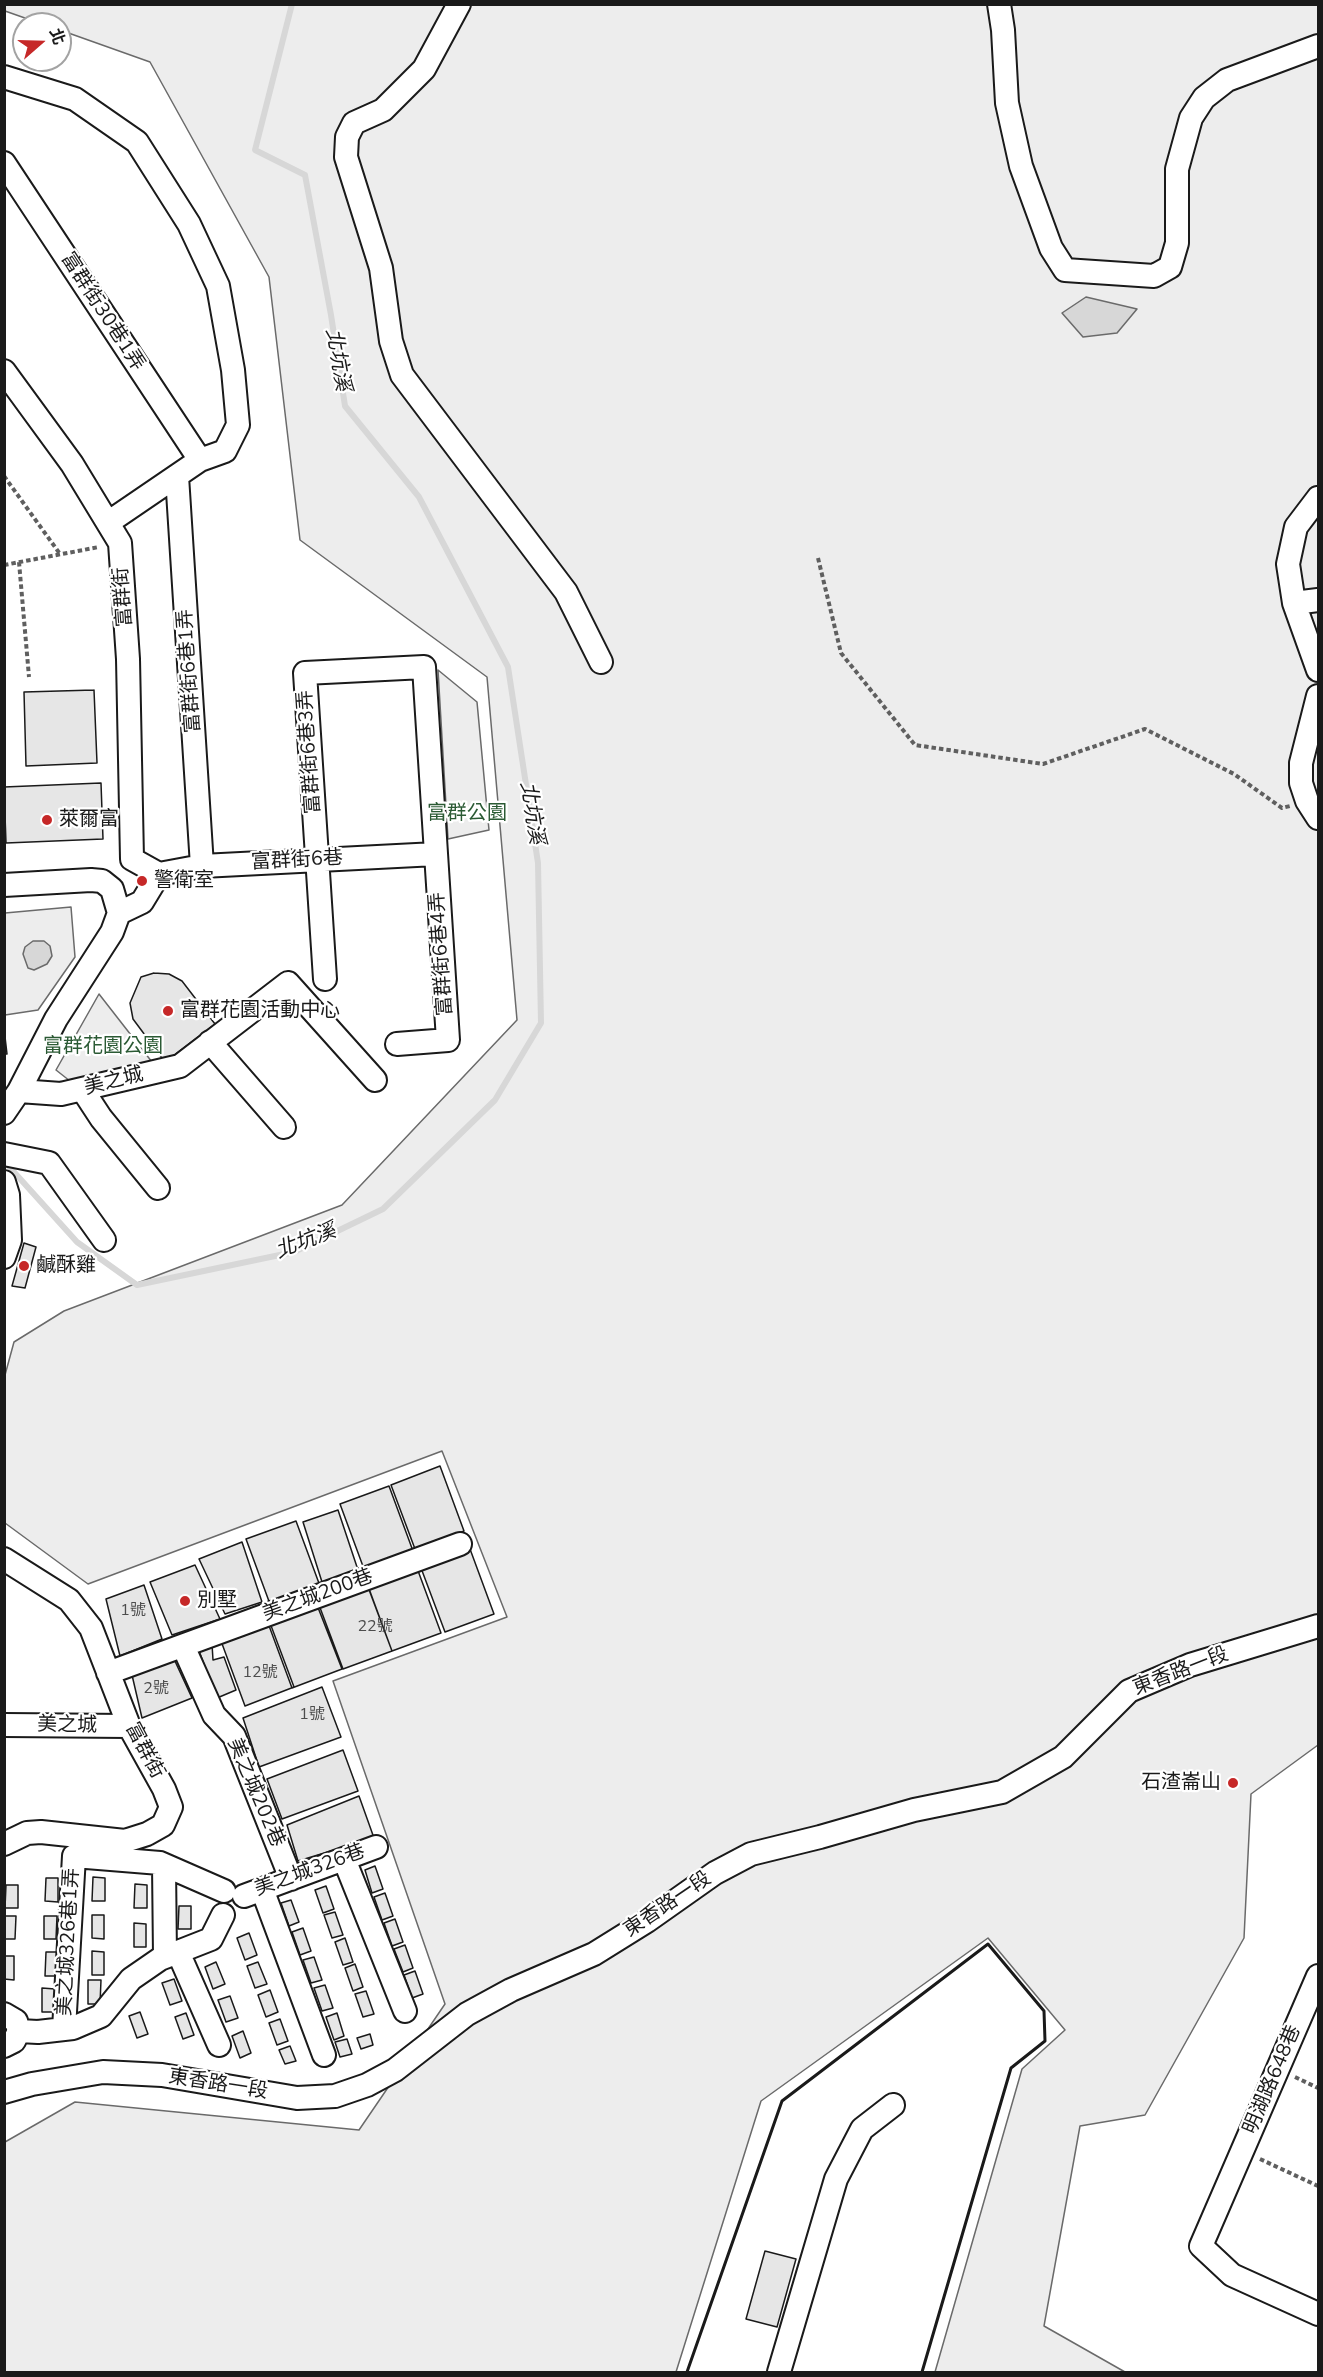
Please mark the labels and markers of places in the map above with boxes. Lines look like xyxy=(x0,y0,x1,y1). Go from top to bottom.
place label: 萊爾富 xyxy=(59,808,119,832)
marker: 萊爾富 xyxy=(40,813,54,827)
place label: 警衛室 xyxy=(154,869,214,893)
marker: 警衛室 xyxy=(135,874,149,888)
place label: 富群花園活動中心 xyxy=(180,999,340,1023)
marker: 富群花園活動中心 xyxy=(161,1004,175,1018)
place label: 鹹酥雞 xyxy=(36,1254,96,1278)
marker: 鹹酥雞 xyxy=(17,1259,31,1273)
place label: 別墅 xyxy=(197,1589,237,1613)
marker: 別墅 xyxy=(178,1594,192,1608)
place label: 石渣崙山 xyxy=(1141,1771,1221,1795)
marker: 石渣崙山 xyxy=(1226,1776,1240,1790)

